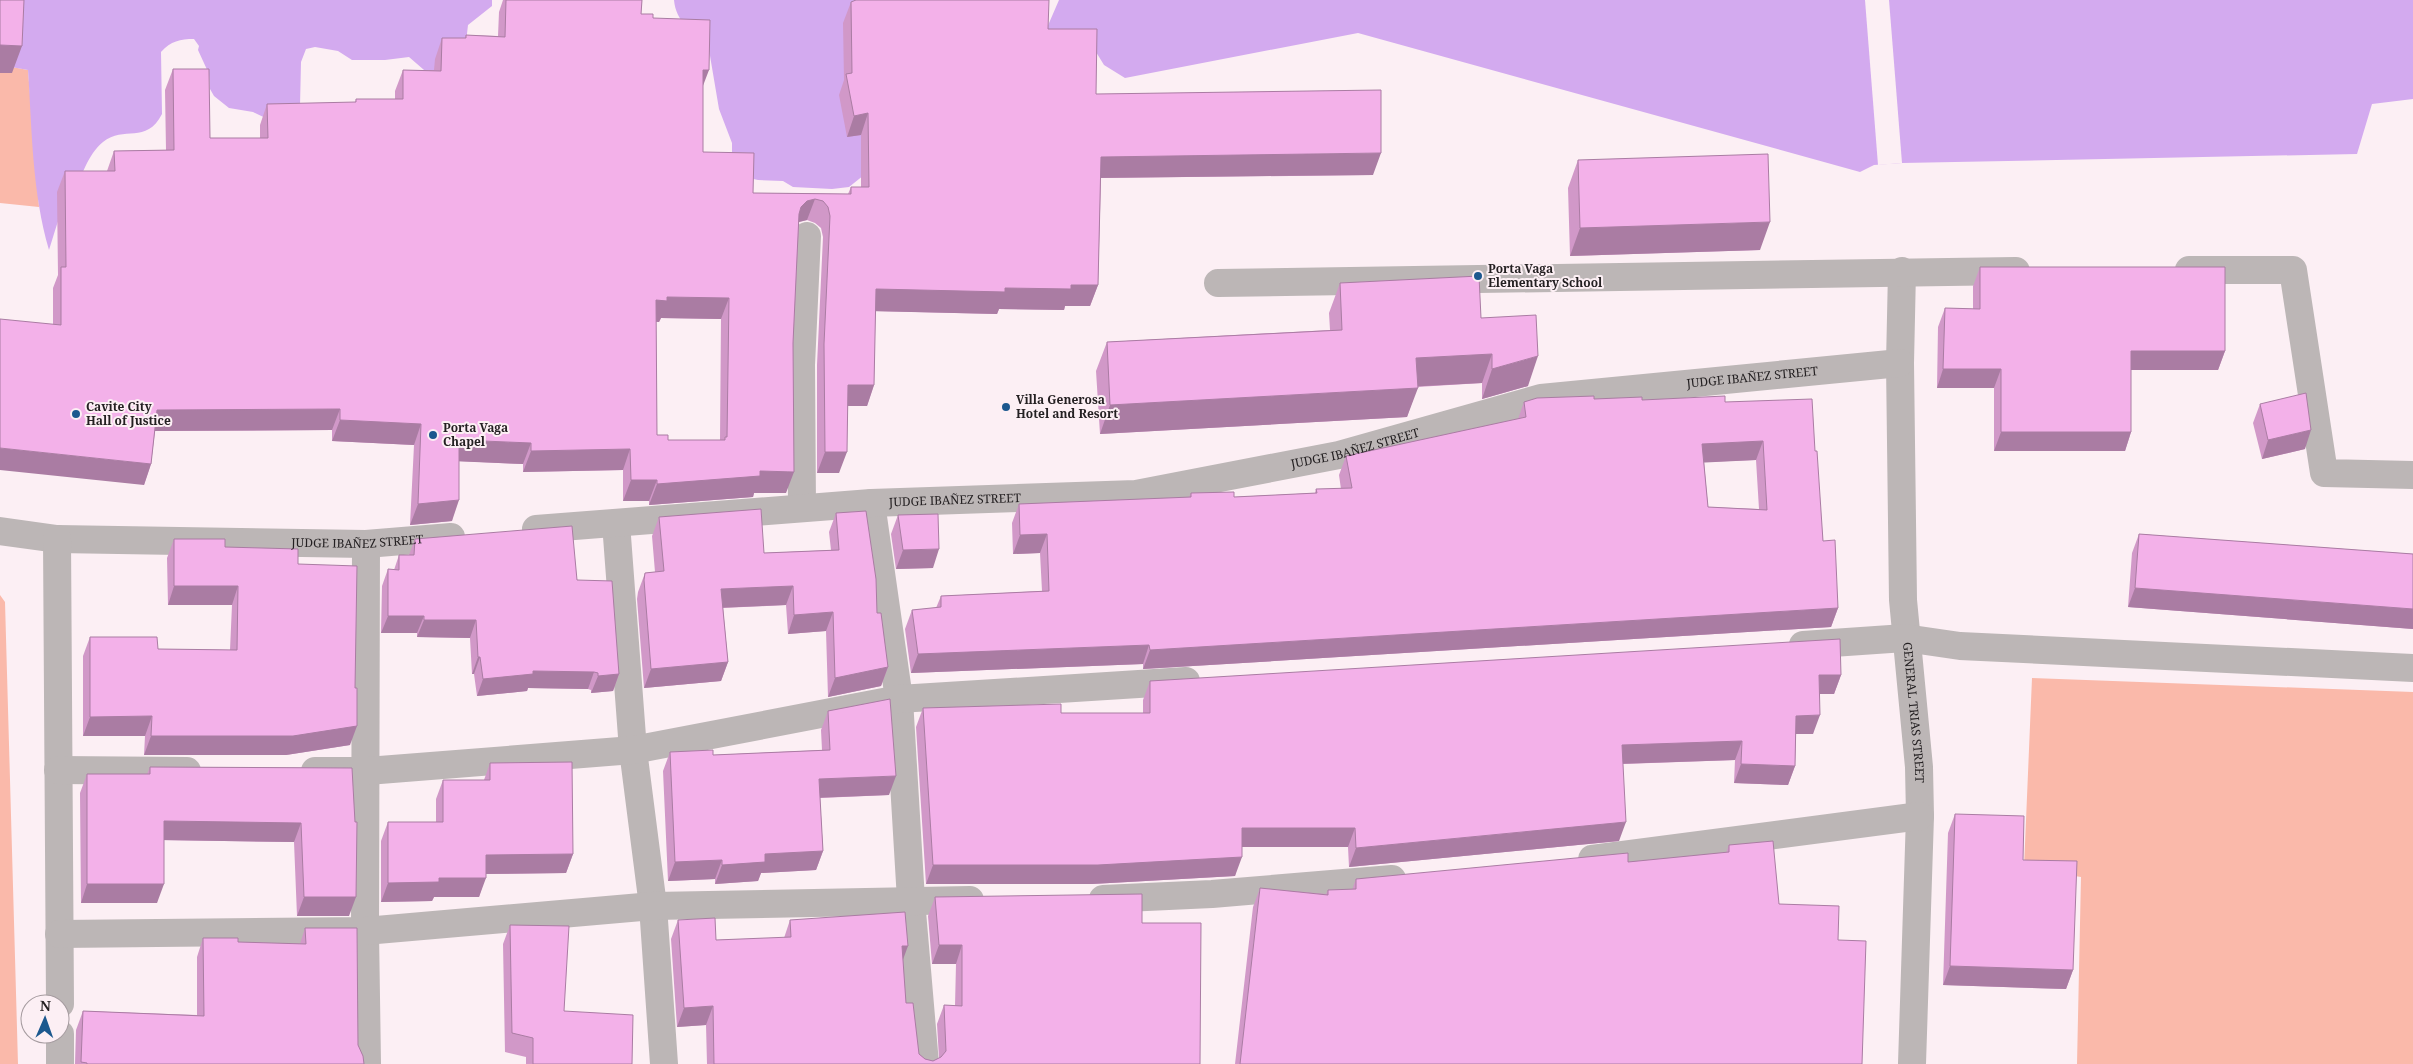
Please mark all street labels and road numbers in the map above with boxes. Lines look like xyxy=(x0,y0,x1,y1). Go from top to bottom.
street label: JUDGE IBAÑEZ STREET xyxy=(1685,362,1819,392)
street label: JUDGE IBAÑEZ STREET xyxy=(1288,424,1422,472)
street label: JUDGE IBAÑEZ STREET xyxy=(888,489,1022,510)
street label: JUDGE IBAÑEZ STREET xyxy=(290,530,425,552)
street label: GENERAL TRIAS STREET xyxy=(1899,641,1928,784)

